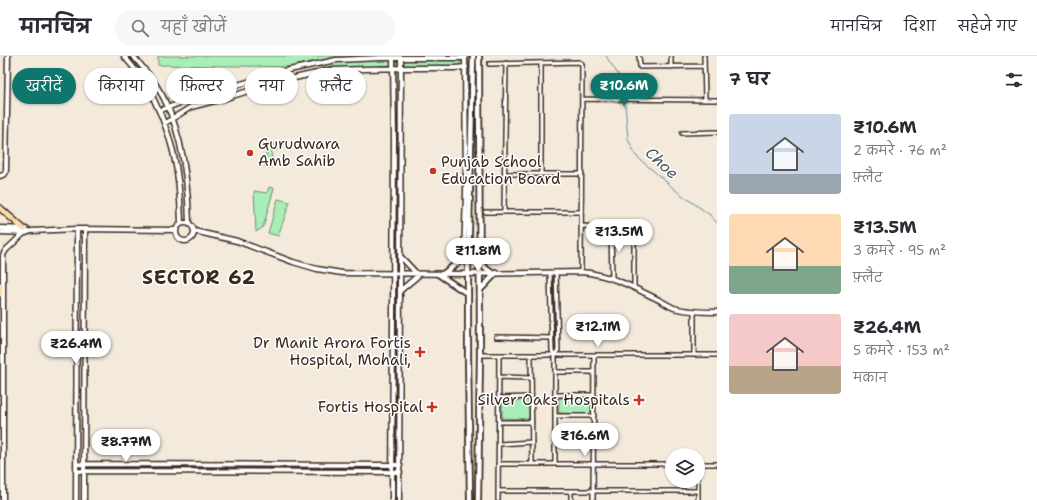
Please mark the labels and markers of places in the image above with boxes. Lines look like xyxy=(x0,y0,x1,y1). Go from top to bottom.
pin: ₹10.6M xyxy=(591,73,657,107)
place label: Gurudwara Amb Sahib xyxy=(258,134,341,171)
marker: Gurudwara Amb Sahib xyxy=(245,148,255,158)
place label: Punjab School Education Board xyxy=(441,152,561,189)
marker: Punjab School Education Board xyxy=(428,166,438,176)
pin: ₹13.5M xyxy=(586,219,652,253)
pin: ₹11.8M xyxy=(445,238,511,272)
pin: ₹12.1M xyxy=(565,314,631,348)
pin: ₹26.4M xyxy=(43,331,109,365)
place label: Dr Manit Arora Fortis Hospital, Mohali, xyxy=(253,333,411,370)
marker: Dr Manit Arora Fortis Hospital, Mohali, xyxy=(414,346,426,358)
place label: Silver Oaks Hospitals xyxy=(477,390,630,410)
marker: Silver Oaks Hospitals xyxy=(633,394,645,406)
place label: Fortis Hospital xyxy=(318,397,423,417)
marker: Fortis Hospital xyxy=(426,401,438,413)
pin: ₹16.6M xyxy=(552,423,618,457)
pin: ₹8.77M xyxy=(93,429,159,463)

